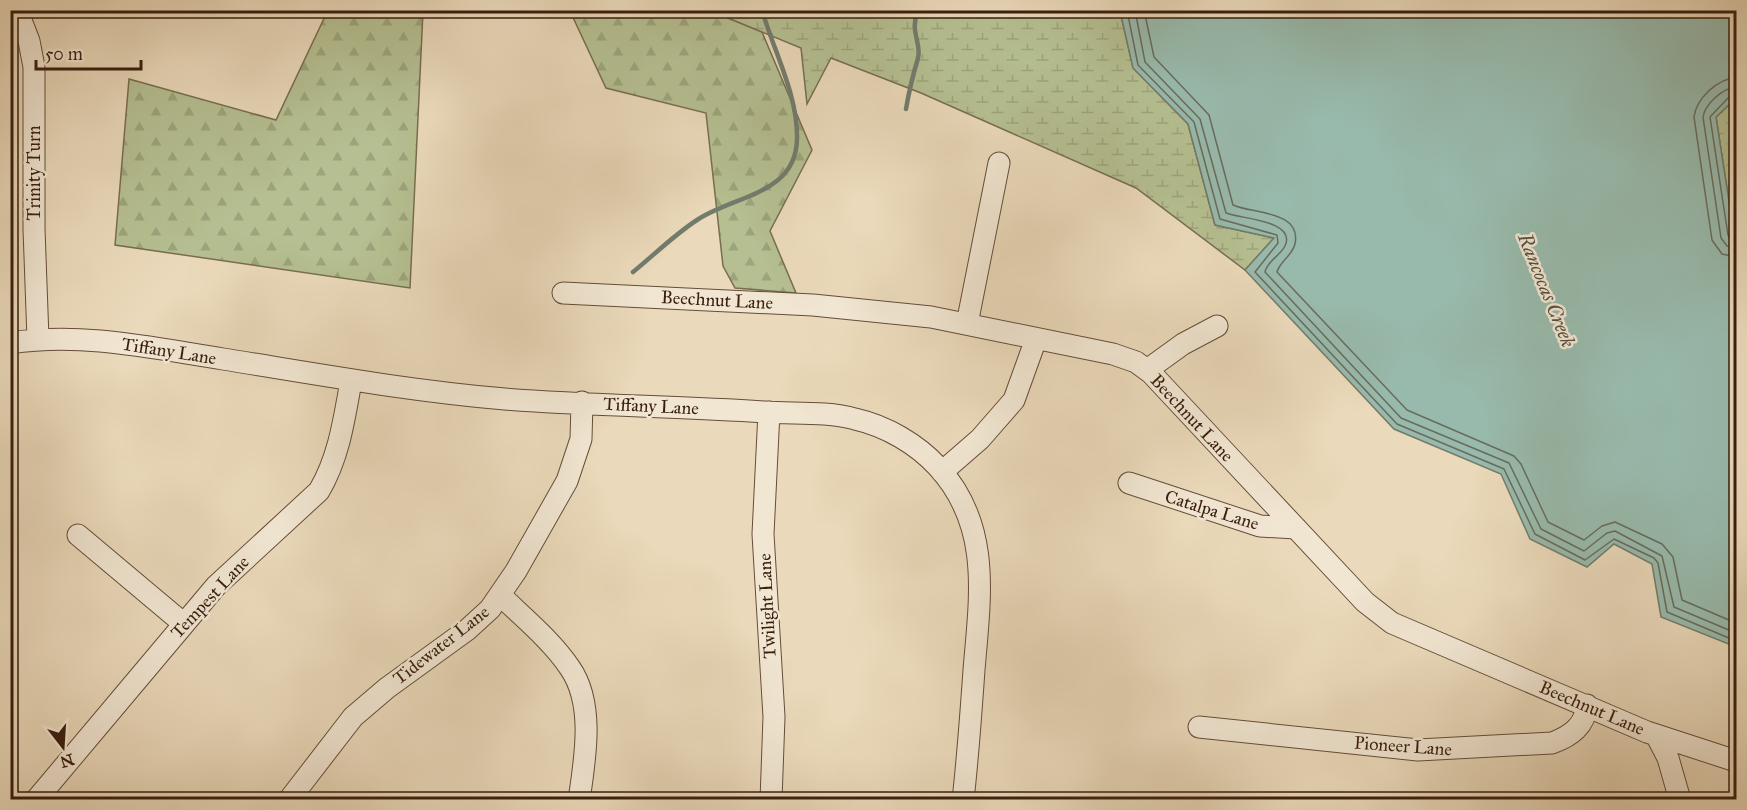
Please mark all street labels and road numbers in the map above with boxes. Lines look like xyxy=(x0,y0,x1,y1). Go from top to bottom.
street label: Trinity Turn xyxy=(23,125,45,221)
street label: Beechnut Lane xyxy=(660,286,774,314)
street label: Tiffany Lane xyxy=(120,333,218,369)
street label: Beechnut Lane xyxy=(1146,370,1238,466)
street label: Tiffany Lane xyxy=(603,393,699,419)
street label: Catalpa Lane xyxy=(1162,485,1262,535)
street label: Tempest Lane xyxy=(166,551,254,643)
street label: Twilight Lane xyxy=(753,553,782,659)
street label: Tidewater Lane xyxy=(389,601,493,689)
street label: Beechnut Lane xyxy=(1536,676,1648,740)
street label: Pioneer Lane xyxy=(1353,732,1453,760)

